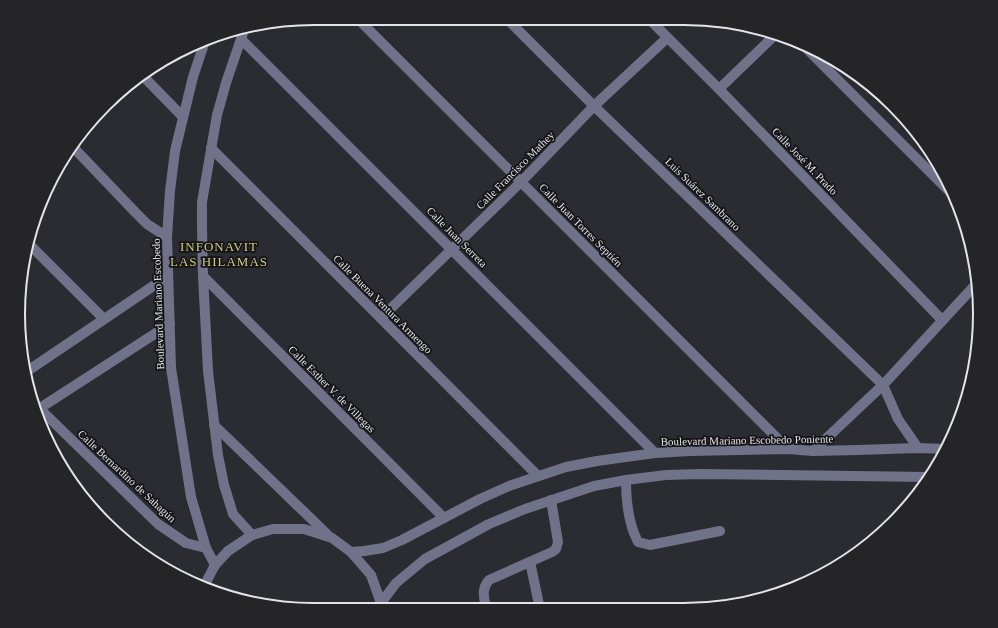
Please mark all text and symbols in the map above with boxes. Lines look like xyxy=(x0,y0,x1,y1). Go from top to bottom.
street label: Calle José M. Prado xyxy=(770,125,840,197)
street label: Calle Francisco Mathey xyxy=(474,128,557,211)
street label: Luis Suárez Sambrano xyxy=(663,155,743,233)
street label: Calle Juan Torres Septién xyxy=(537,181,625,269)
street label: Calle Juan Serreta xyxy=(424,204,490,270)
street label: Boulevard Mariano Escobedo xyxy=(150,238,166,370)
district label: INFONAVIT LAS HILAMAS xyxy=(170,239,268,269)
street label: Calle Buena Ventura Armengo xyxy=(331,252,435,356)
street label: Calle Esther V. de Villegas xyxy=(286,343,378,435)
street label: Calle Bernardino de Sahagún xyxy=(76,428,179,525)
street label: Boulevard Mariano Escobedo Poniente xyxy=(661,432,833,448)

